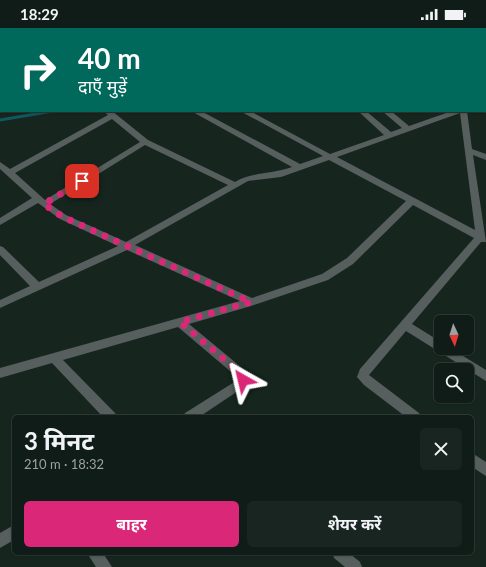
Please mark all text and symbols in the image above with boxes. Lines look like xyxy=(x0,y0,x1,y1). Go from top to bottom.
text: 18:29 xyxy=(20,5,59,23)
text: 40 m xyxy=(78,41,141,75)
icon: right xyxy=(12,44,64,96)
text: दाएँ मुड़ें xyxy=(78,75,127,97)
pin xyxy=(65,164,99,198)
icon: arrive xyxy=(71,170,93,192)
north arrow xyxy=(434,315,474,355)
map controls xyxy=(434,315,474,403)
position arrow xyxy=(222,359,264,401)
button: search xyxy=(434,363,474,403)
text: 3 मिनट xyxy=(24,426,94,455)
button: close xyxy=(420,428,462,470)
text: 210 m · 18:32 xyxy=(24,456,104,472)
button: बाहर xyxy=(24,501,239,547)
button: शेयर करें xyxy=(247,501,462,547)

